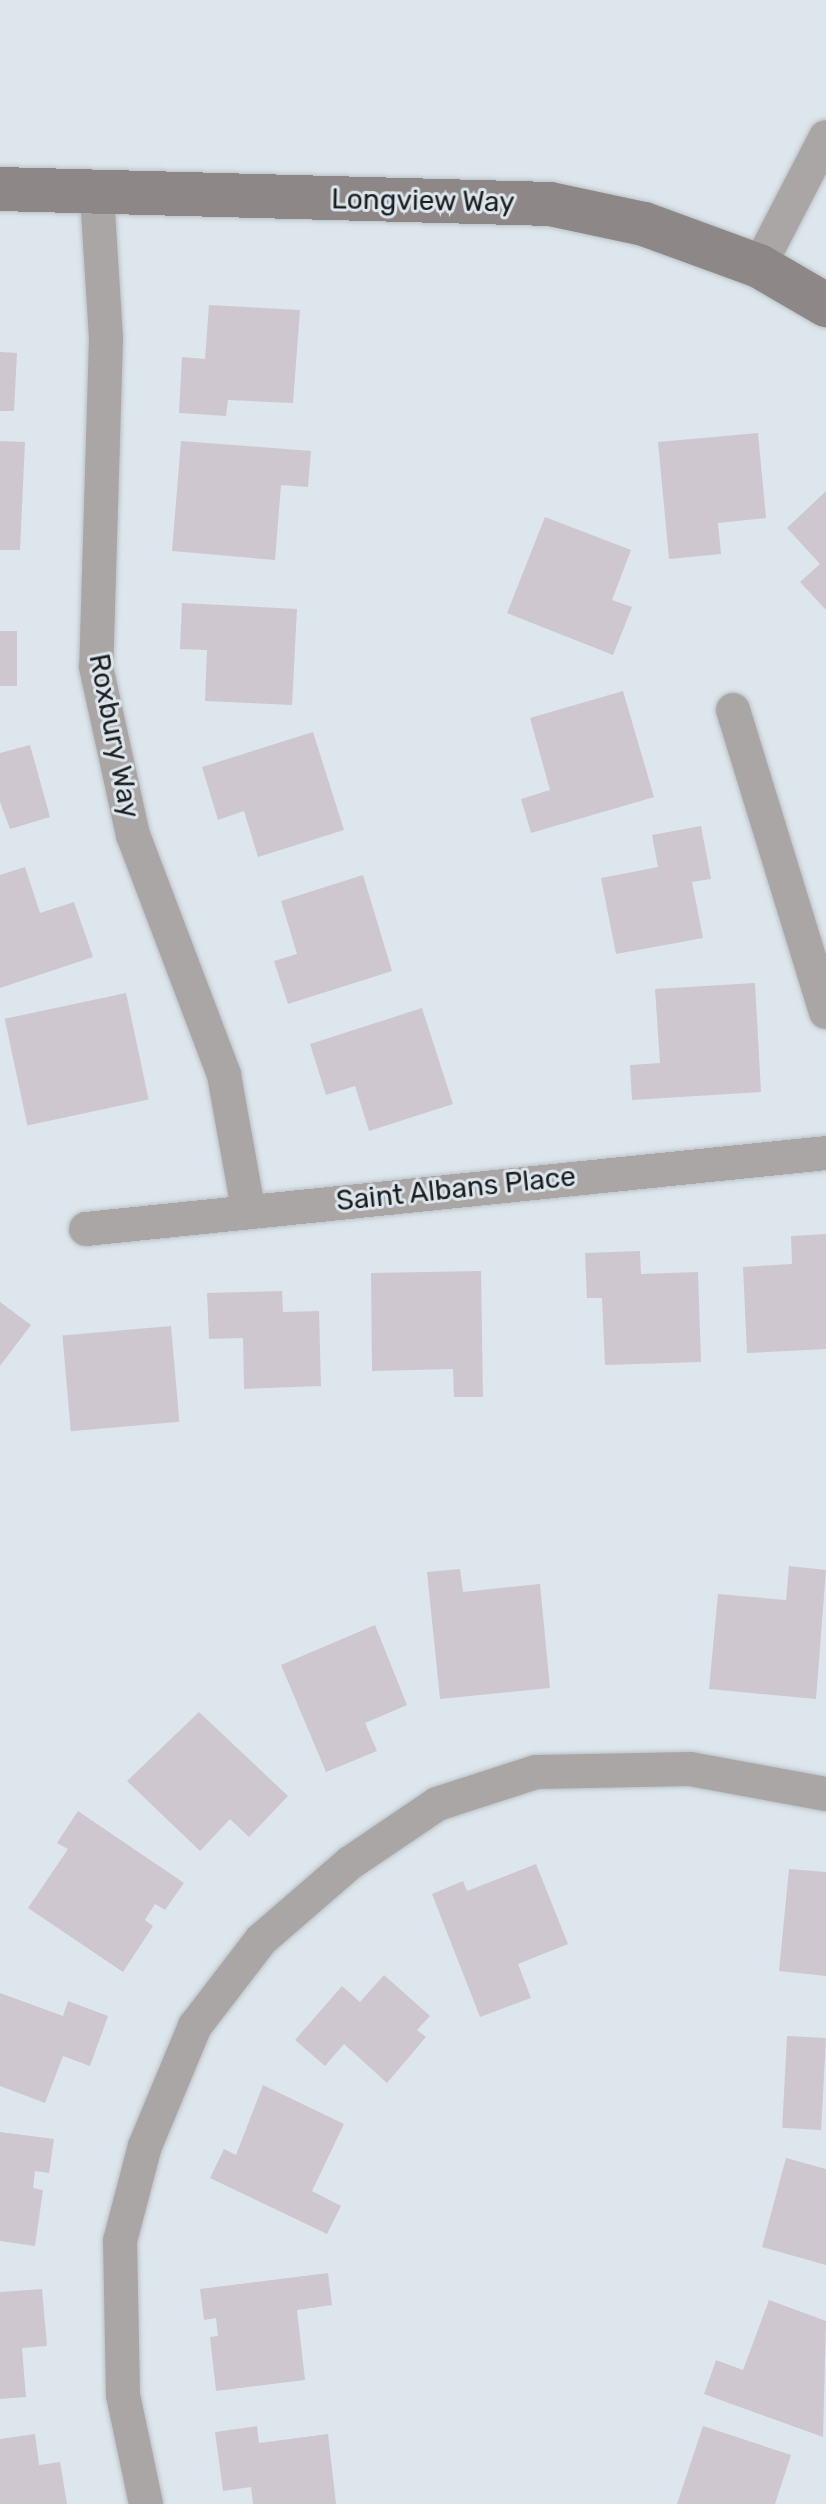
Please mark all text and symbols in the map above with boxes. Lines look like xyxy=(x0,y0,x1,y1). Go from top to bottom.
street label: Longview Way xyxy=(330,183,516,219)
street label: Roxbury Way xyxy=(81,650,147,822)
street label: Saint Albans Place xyxy=(334,1160,578,1218)

